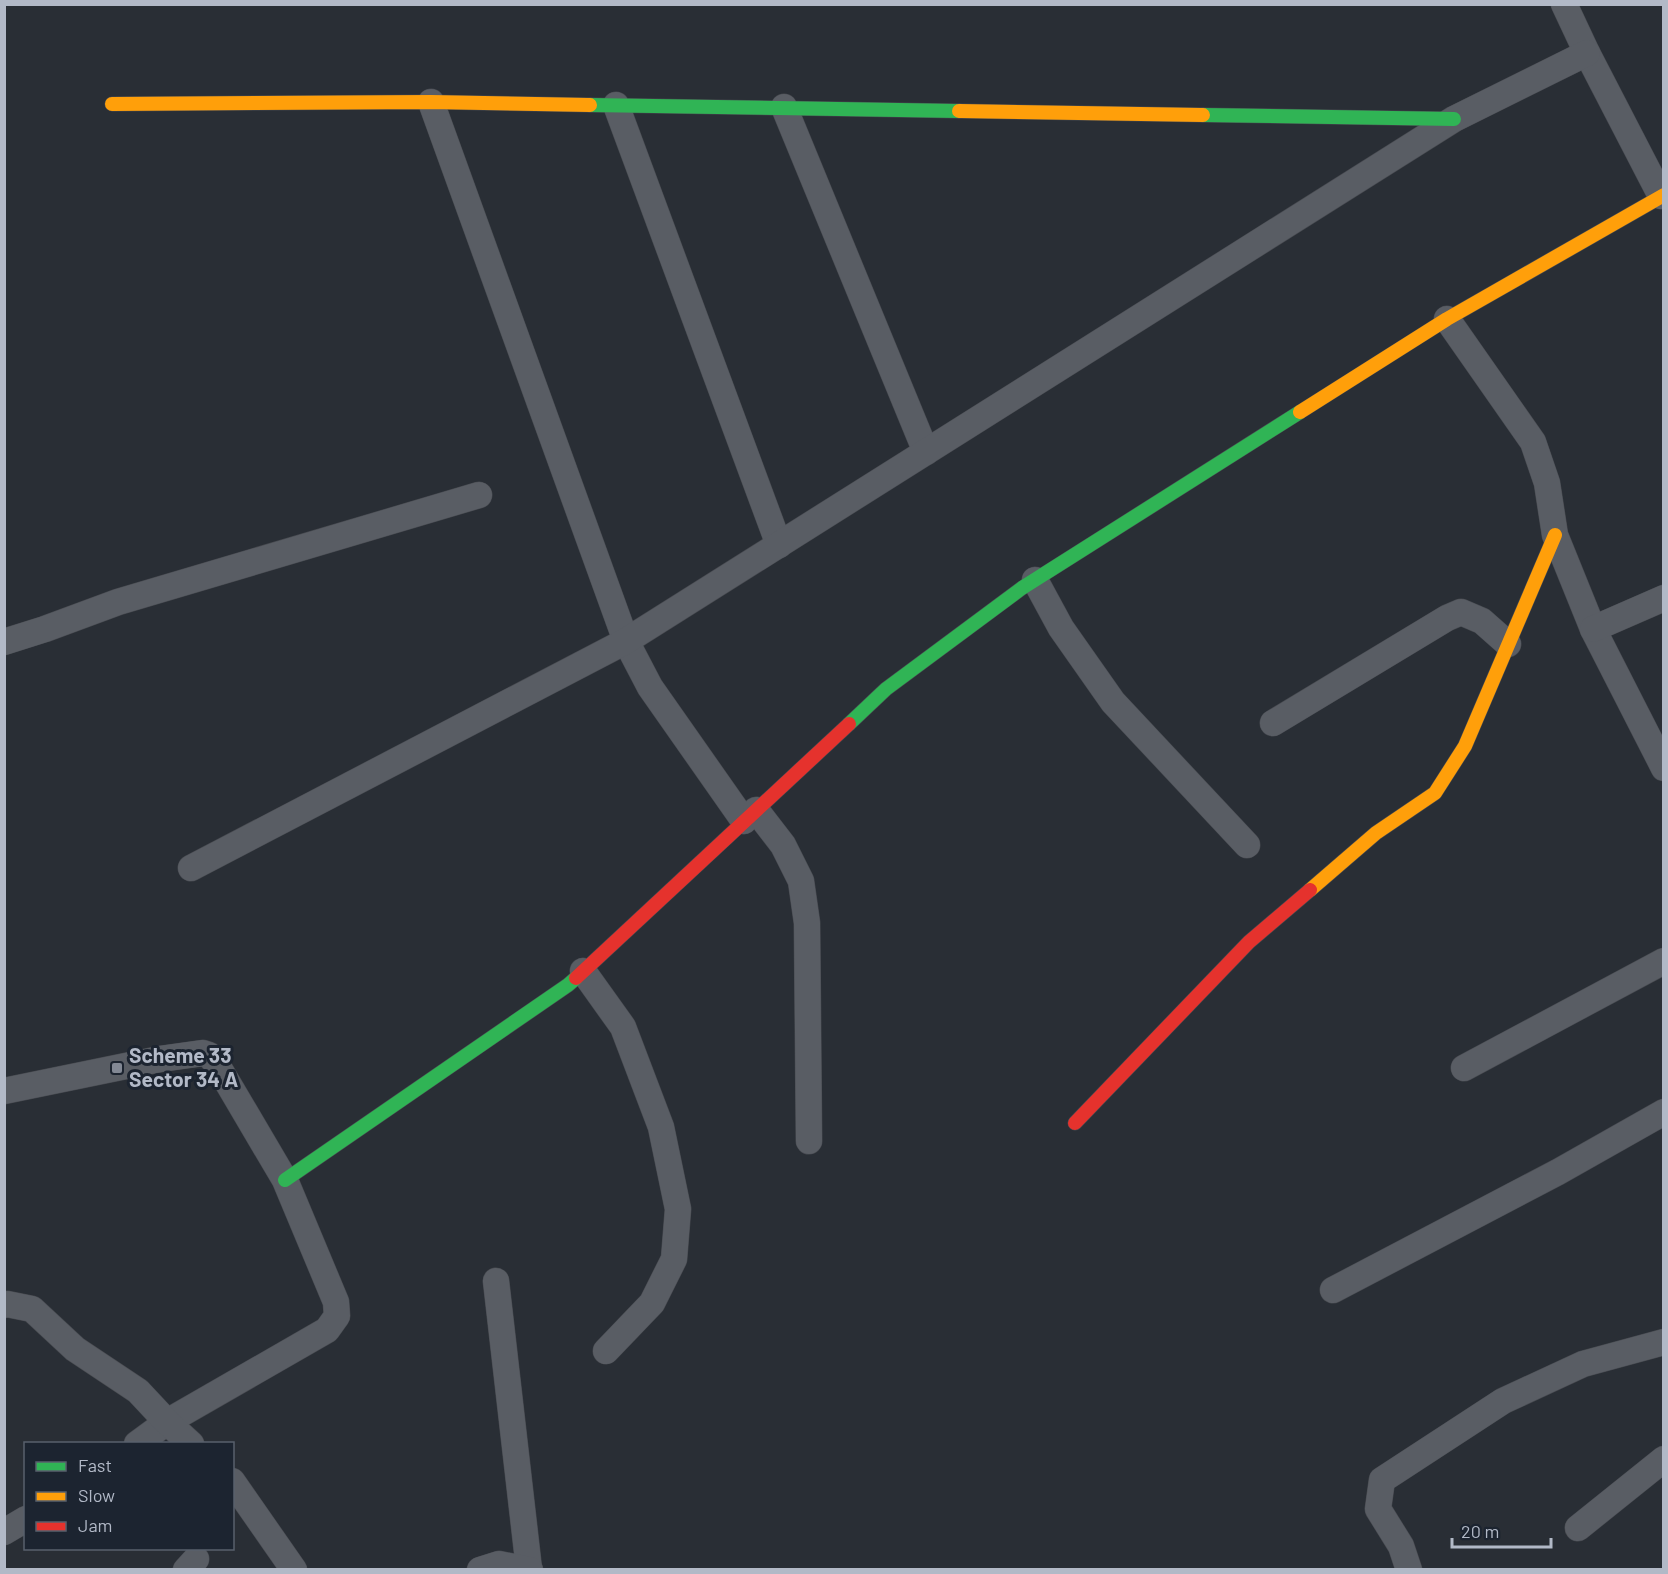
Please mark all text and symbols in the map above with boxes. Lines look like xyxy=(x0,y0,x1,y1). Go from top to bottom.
place label: Scheme 33 Sector 34 A xyxy=(129,1042,238,1091)
marker: Scheme 33 Sector 34 A xyxy=(110,1061,124,1075)
legend xyxy=(24,1442,234,1550)
text: Fast xyxy=(78,1454,112,1476)
text: Slow xyxy=(78,1484,115,1506)
scale bar xyxy=(1452,1511,1551,1549)
text: Jam xyxy=(78,1514,112,1536)
text: 20 m xyxy=(1461,1520,1499,1542)

